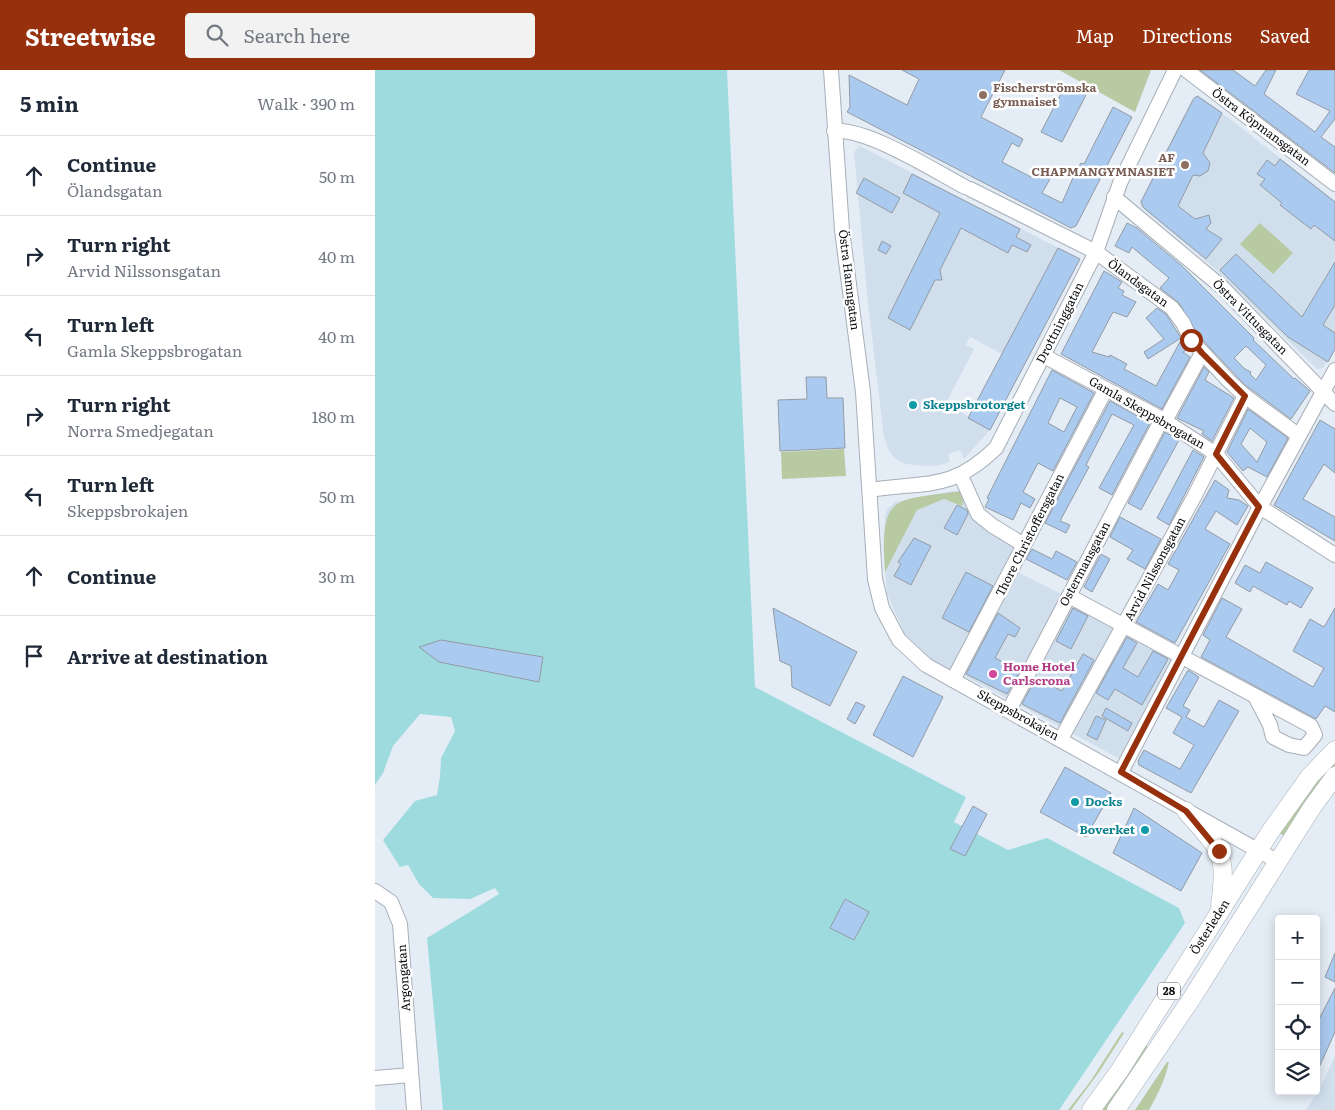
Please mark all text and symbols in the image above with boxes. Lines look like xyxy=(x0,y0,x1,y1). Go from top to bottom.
search box xyxy=(185,13,535,58)
text: Streetwise xyxy=(25,18,155,53)
icon: search xyxy=(203,21,231,49)
text: Search here xyxy=(243,21,350,49)
text: Map xyxy=(1076,22,1114,49)
text: Directions xyxy=(1142,22,1232,49)
text: Saved xyxy=(1260,22,1310,49)
place label: Fischerströmska gymnaiset xyxy=(993,78,1097,110)
street label: Östra Köpmansgatan xyxy=(1208,83,1315,169)
text: 5 min xyxy=(20,87,79,118)
marker: Fischerströmska gymnaiset xyxy=(977,89,989,101)
text: Walk · 390 m xyxy=(257,91,355,115)
place label: AF CHAPMANGYMNASIET xyxy=(1031,148,1175,180)
text: Continue xyxy=(67,150,156,178)
marker: AF CHAPMANGYMNASIET xyxy=(1179,159,1191,171)
icon: ahead xyxy=(20,162,48,190)
text: 50 m xyxy=(319,164,355,188)
text: Ölandsgatan xyxy=(67,178,163,202)
street label: Östra Hamngatan xyxy=(835,229,865,331)
text: Turn right xyxy=(67,230,171,258)
icon: right xyxy=(20,242,48,270)
text: 40 m xyxy=(318,244,355,268)
street label: Ölandsgatan xyxy=(1104,254,1173,311)
text: Arvid Nilssonsgatan xyxy=(67,258,221,282)
street label: Östra Vittusgatan xyxy=(1209,274,1293,358)
street label: Drottninggatan xyxy=(1031,279,1087,366)
text: Turn left xyxy=(67,310,154,338)
icon: left xyxy=(20,322,48,350)
text: 40 m xyxy=(318,324,355,348)
route start xyxy=(1180,329,1203,352)
text: Gamla Skeppsbrogatan xyxy=(67,338,242,362)
street label: Gamla Skeppsbrogatan xyxy=(1086,371,1209,453)
text: Turn right xyxy=(67,390,171,418)
place label: Skeppsbrotorget xyxy=(923,395,1026,413)
marker: Skeppsbrotorget xyxy=(907,399,919,411)
icon: right xyxy=(20,402,48,430)
text: 180 m xyxy=(312,404,355,428)
text: Norra Smedjegatan xyxy=(67,418,214,442)
text: Turn left xyxy=(67,470,154,498)
street label: Thore Christoffersgatan xyxy=(990,470,1068,599)
icon: left xyxy=(20,482,48,510)
text: 50 m xyxy=(319,484,355,508)
text: Skeppsbrokajen xyxy=(67,498,188,522)
street label: Arvid Nilssonsgatan xyxy=(1119,513,1189,624)
street label: Ostermansgatan xyxy=(1054,518,1114,609)
icon: ahead xyxy=(20,562,48,590)
text: Continue xyxy=(67,562,156,590)
text: 30 m xyxy=(318,564,355,588)
icon: arrive xyxy=(20,642,48,670)
text: Arrive at destination xyxy=(67,642,268,670)
place label: Home Hotel Carlscrona xyxy=(1003,657,1076,689)
marker: Home Hotel Carlscrona xyxy=(987,668,999,680)
street label: Skeppsbrokajen xyxy=(974,684,1063,744)
place label: Docks xyxy=(1085,792,1122,810)
marker: Docks xyxy=(1069,796,1081,808)
place label: Boverket xyxy=(1079,820,1136,838)
marker: Boverket xyxy=(1139,824,1151,836)
route end xyxy=(1208,840,1231,863)
street label: Österleden xyxy=(1185,895,1233,958)
map controls xyxy=(1275,915,1320,1095)
button: + xyxy=(1275,915,1320,960)
street label: Argongatan xyxy=(392,944,414,1012)
button: − xyxy=(1275,960,1320,1005)
road number: 28 xyxy=(1158,982,1180,999)
button: locate xyxy=(1275,1005,1320,1050)
button: layers xyxy=(1275,1050,1320,1095)

